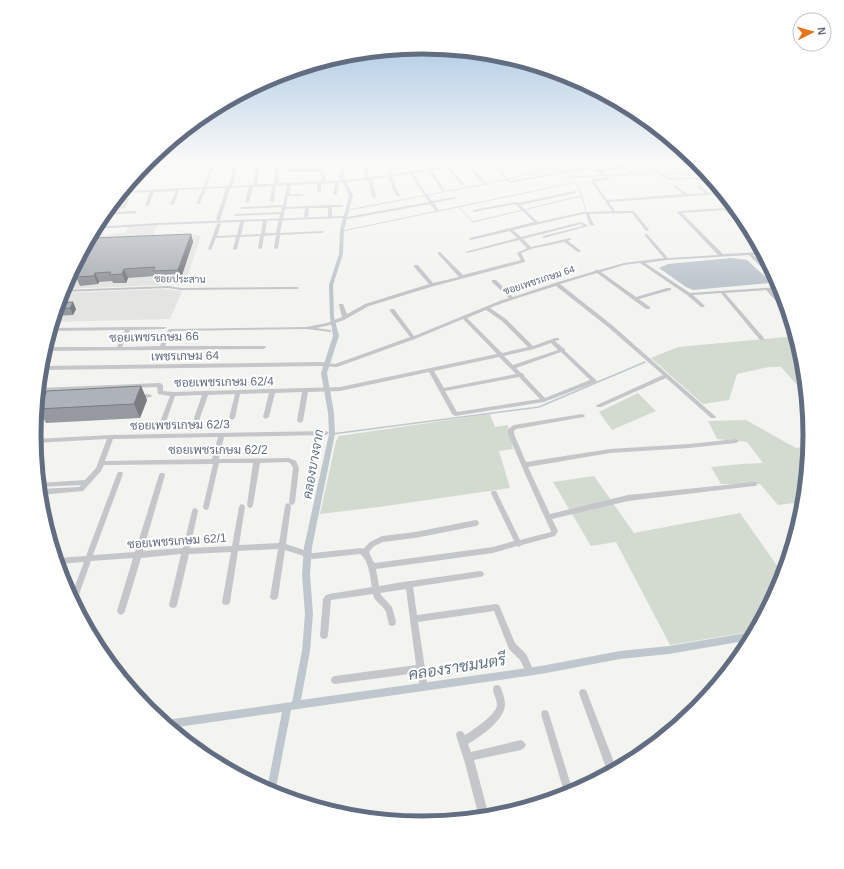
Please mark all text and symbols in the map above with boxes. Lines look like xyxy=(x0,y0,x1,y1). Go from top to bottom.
north arrow xyxy=(792,12,832,52)
text: N xyxy=(816,26,828,36)
street label: ซอยเพชรเกษม 64 xyxy=(502,263,577,297)
street label: ซอยประสาน xyxy=(154,273,206,285)
street label: ซอยเพชรเกษม 66 xyxy=(109,329,199,345)
street label: เพชรเกษม 64 xyxy=(151,348,220,364)
street label: ซอยเพชรเกษม 62/4 xyxy=(174,374,274,390)
street label: ซอยเพชรเกษม 62/3 xyxy=(130,417,230,433)
water label: คลองบางจาก xyxy=(299,428,327,500)
street label: ซอยเพชรเกษม 62/2 xyxy=(168,443,268,457)
street label: ซอยเพชรเกษม 62/1 xyxy=(127,531,227,551)
water label: คลองราชมนตรี xyxy=(407,648,508,683)

